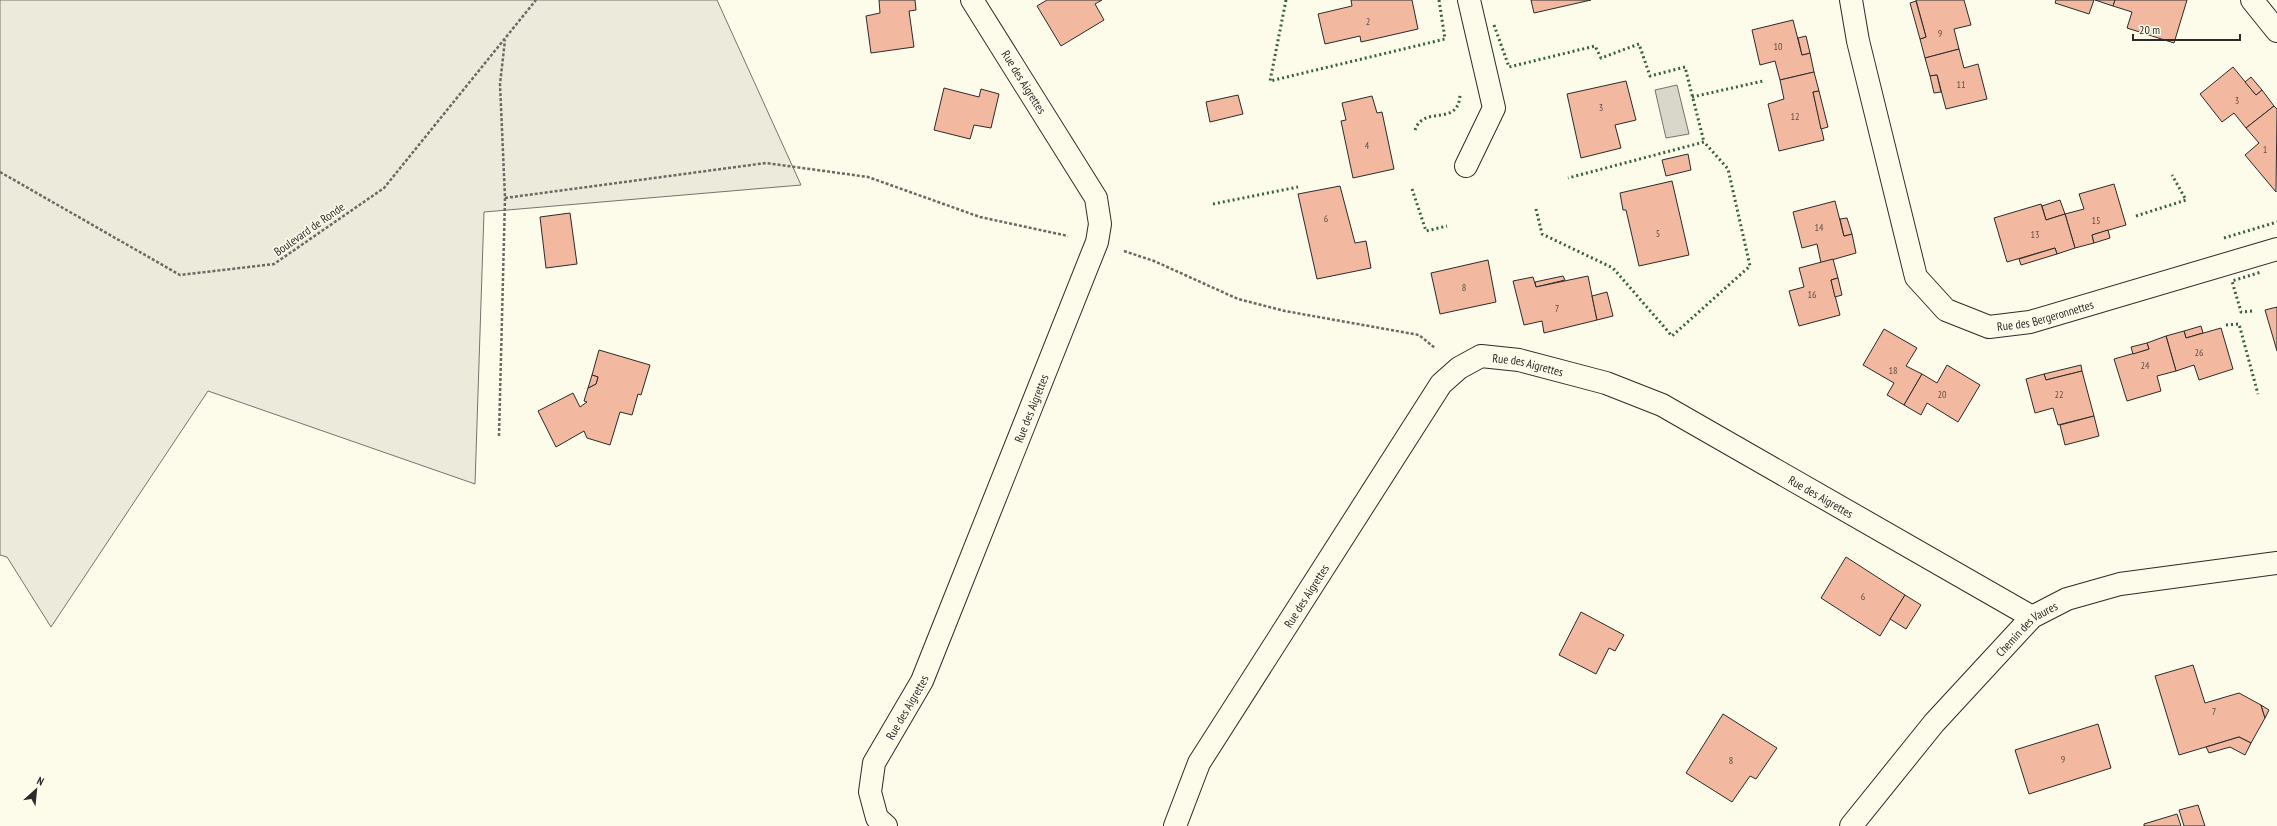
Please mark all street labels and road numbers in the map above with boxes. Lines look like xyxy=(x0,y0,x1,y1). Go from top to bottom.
street label: Rue des Aigrettes xyxy=(999,47,1049,117)
street label: Boulevard de Ronde xyxy=(271,199,347,259)
street label: Rue des Bergeronnettes xyxy=(1996,296,2095,333)
street label: Rue des Aigrettes xyxy=(1492,350,1565,379)
street label: Rue des Aigrettes xyxy=(1010,372,1051,444)
street label: Rue des Aigrettes xyxy=(1786,472,1856,521)
street label: Rue des Aigrettes xyxy=(1280,561,1332,630)
street label: Chemin des Vaures xyxy=(1992,598,2060,659)
street label: Rue des Aigrettes xyxy=(882,673,931,742)

